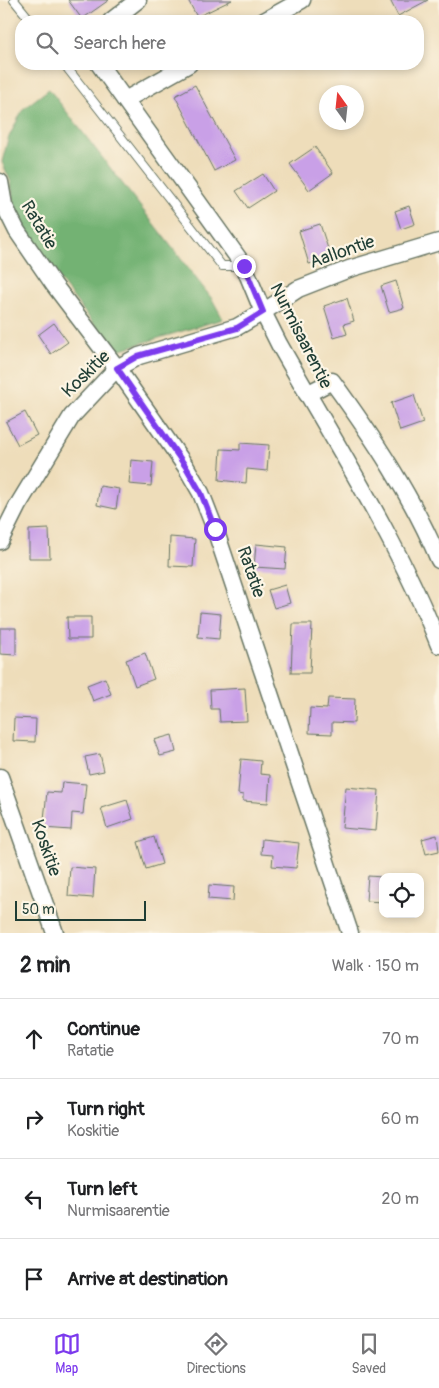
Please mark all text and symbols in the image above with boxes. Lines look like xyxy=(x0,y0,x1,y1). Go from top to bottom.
search box xyxy=(15,15,424,70)
icon: search xyxy=(33,29,61,57)
text: Search here xyxy=(73,31,166,55)
north arrow xyxy=(319,85,364,130)
street label: Ratatie xyxy=(16,197,62,254)
street label: Aallontie xyxy=(306,230,378,274)
route end xyxy=(233,255,256,278)
street label: Nurmisaarentie xyxy=(265,279,338,393)
street label: Koskitie xyxy=(57,345,115,403)
route start xyxy=(204,518,227,541)
street label: Ratatie xyxy=(232,543,270,601)
street label: Koskitie xyxy=(26,817,66,880)
map controls xyxy=(379,873,424,918)
button: locate xyxy=(379,873,424,918)
scale bar xyxy=(15,898,146,921)
text: 50 m xyxy=(22,901,55,918)
text: 2 min xyxy=(20,952,70,979)
text: Walk · 150 m xyxy=(332,956,419,976)
text: Continue xyxy=(67,1017,140,1041)
icon: ahead xyxy=(20,1025,48,1053)
text: 70 m xyxy=(382,1029,419,1049)
text: Ratatie xyxy=(67,1041,114,1061)
text: Turn right xyxy=(67,1097,145,1121)
icon: right xyxy=(20,1105,48,1133)
text: 60 m xyxy=(381,1109,419,1129)
text: Koskitie xyxy=(67,1121,119,1141)
text: Turn left xyxy=(67,1177,137,1201)
icon: left xyxy=(20,1185,48,1213)
text: 20 m xyxy=(381,1189,419,1209)
text: Nurmisaarentie xyxy=(67,1201,170,1221)
icon: arrive xyxy=(20,1265,48,1293)
text: Arrive at destination xyxy=(67,1267,228,1291)
tab: Map xyxy=(53,1330,81,1377)
tab: Directions xyxy=(186,1330,246,1377)
tab: Saved xyxy=(351,1330,386,1377)

